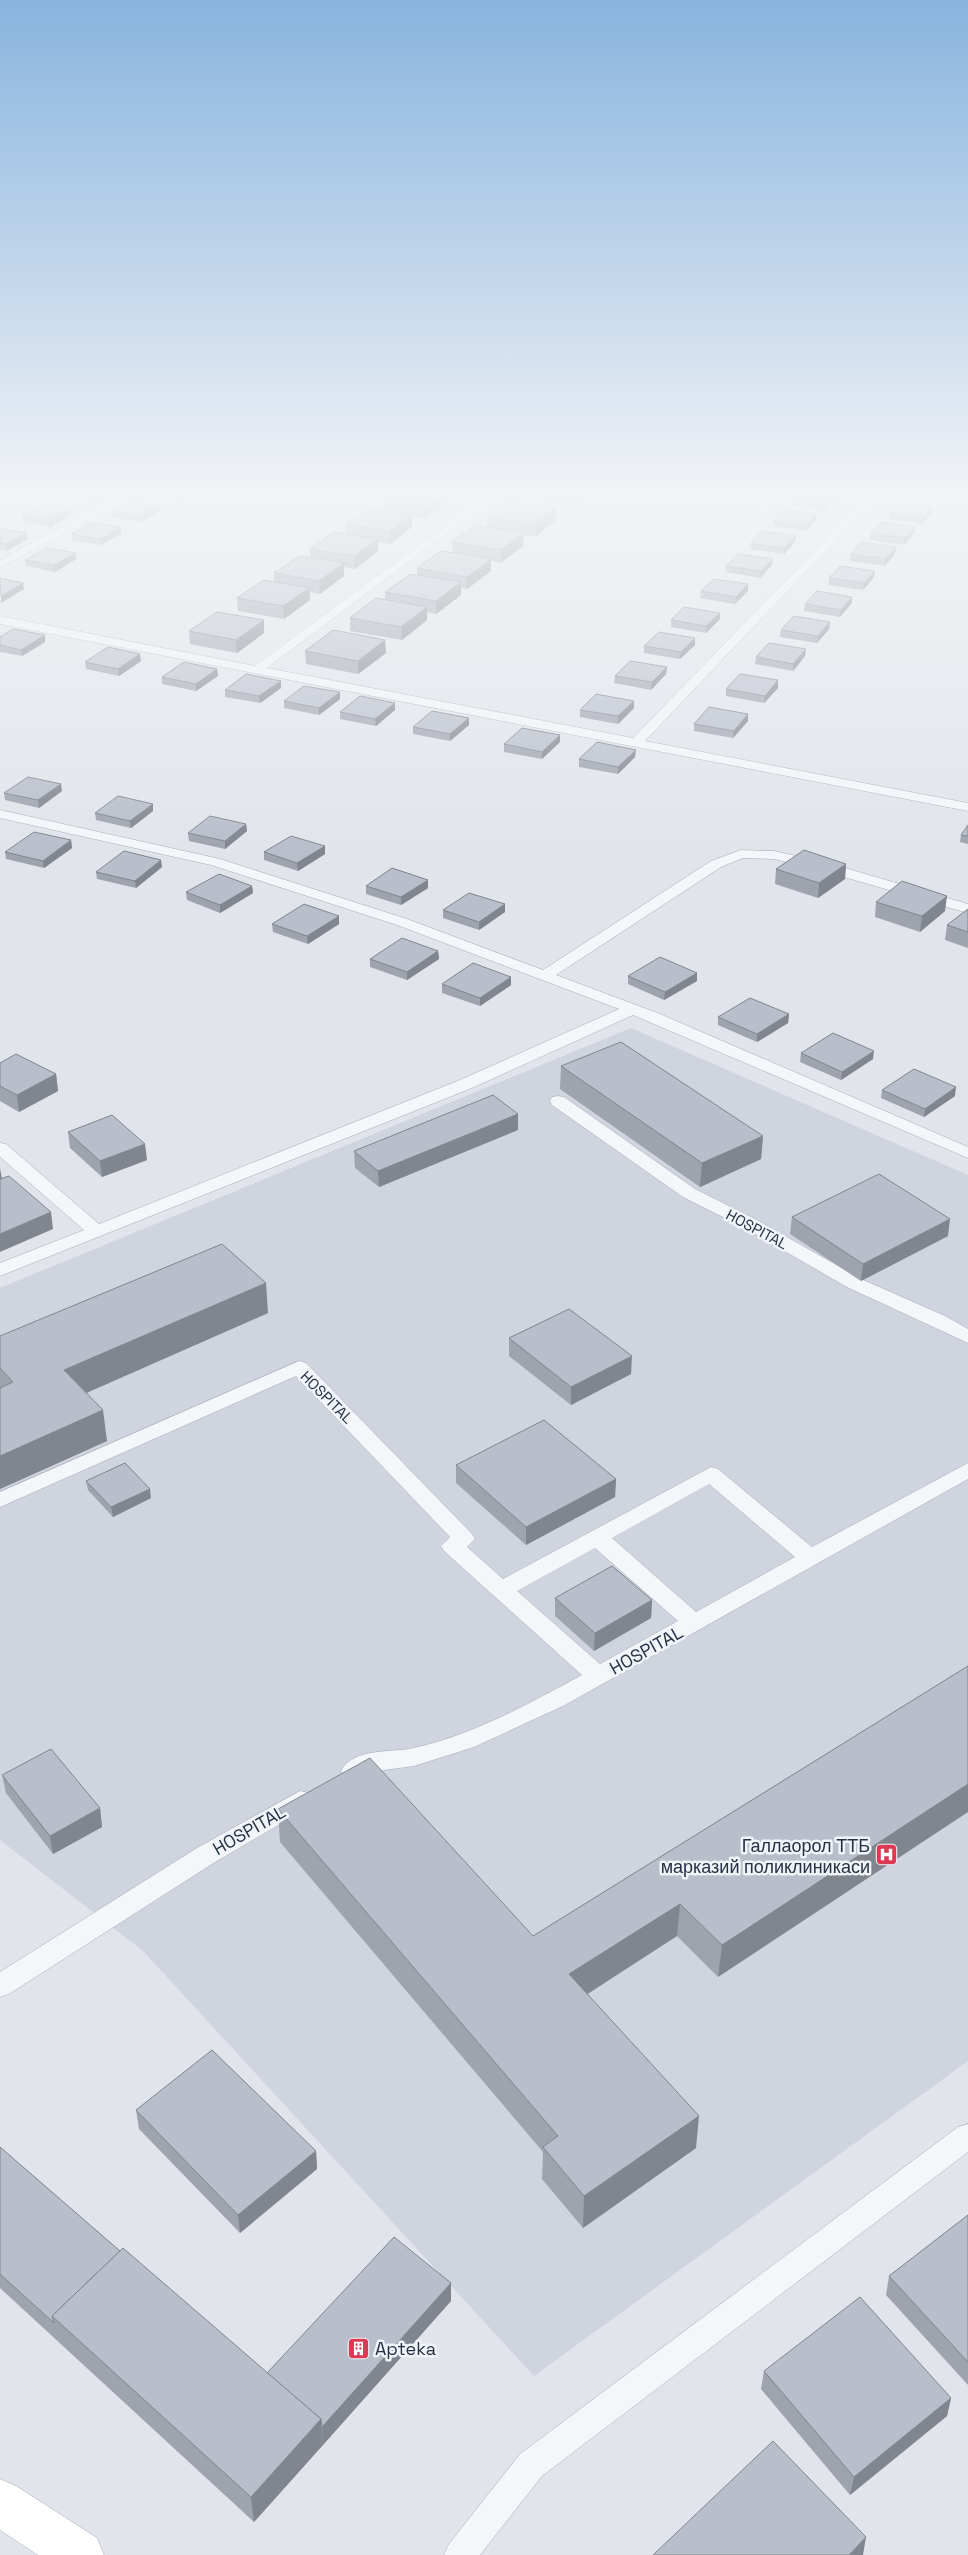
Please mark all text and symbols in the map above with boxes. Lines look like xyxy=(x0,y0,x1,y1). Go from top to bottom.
street label: HOSPITAL xyxy=(723,1205,791,1253)
street label: HOSPITAL xyxy=(297,1367,357,1427)
street label: HOSPITAL xyxy=(605,1620,687,1680)
street label: HOSPITAL xyxy=(208,1800,290,1860)
place label: Галлаорол ТТБ марказий поликлиникаси xyxy=(661,1834,870,1878)
hospital icon: Галлаорол ТТБ марказий поликлиникаси xyxy=(874,1843,898,1867)
building icon: Apteka xyxy=(347,2336,371,2360)
place label: Apteka xyxy=(375,2337,436,2360)

